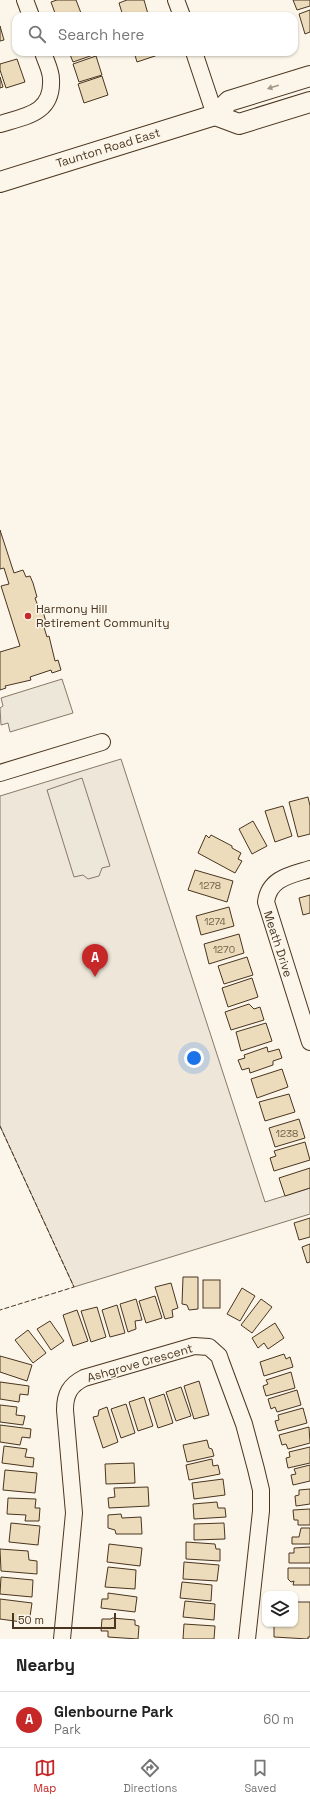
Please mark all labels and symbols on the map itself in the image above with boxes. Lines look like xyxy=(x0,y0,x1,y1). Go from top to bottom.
one-way arrow xyxy=(266,84,278,90)
street label: Taunton Road East xyxy=(54,125,162,171)
place label: Harmony Hill Retirement Community xyxy=(36,601,170,631)
marker: Harmony Hill Retirement Community xyxy=(23,611,33,621)
house number: 1278 xyxy=(199,879,221,892)
street label: Meath Drive xyxy=(260,909,296,979)
house number: 1274 xyxy=(204,915,226,928)
house number: 1270 xyxy=(213,943,235,956)
pin: A xyxy=(82,944,108,977)
your location xyxy=(184,1048,204,1068)
house number: 1238 xyxy=(276,1127,298,1140)
street label: Ashgrove Crescent xyxy=(85,1340,195,1386)
scale bar xyxy=(12,1611,116,1630)

